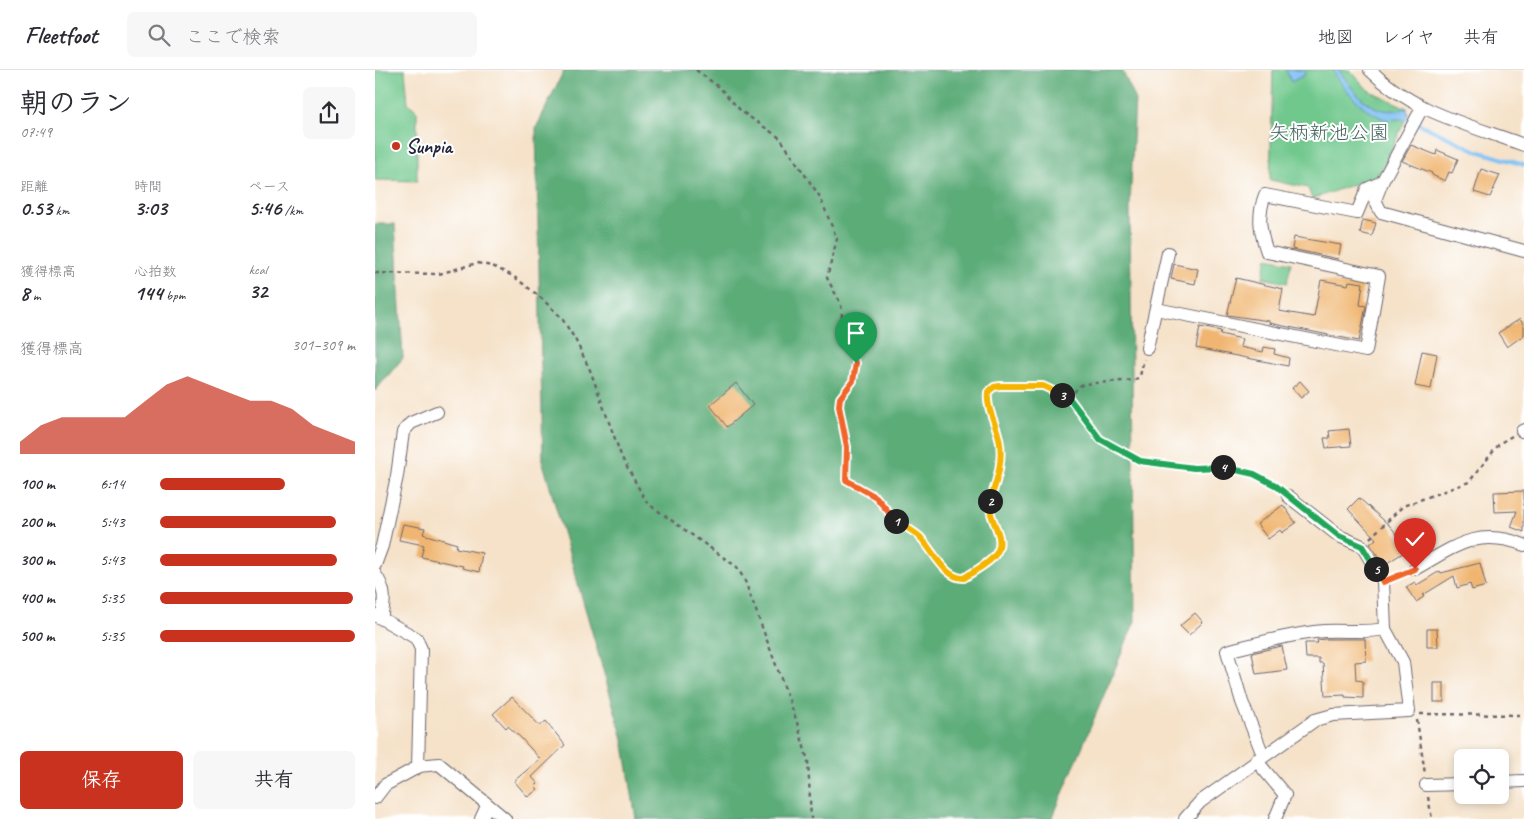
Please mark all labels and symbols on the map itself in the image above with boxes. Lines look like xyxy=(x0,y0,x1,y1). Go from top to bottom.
park label: 矢柄新池公園 xyxy=(1269,120,1389,145)
place label: Sunpia xyxy=(406,134,454,159)
marker: Sunpia xyxy=(390,140,402,152)
pin xyxy=(835,312,877,363)
pin: 3 xyxy=(1049,382,1075,408)
pin: 4 xyxy=(1211,454,1235,480)
pin: 2 xyxy=(977,488,1003,514)
pin: 1 xyxy=(883,508,909,534)
pin xyxy=(1394,518,1436,569)
pin: 5 xyxy=(1363,556,1389,582)

